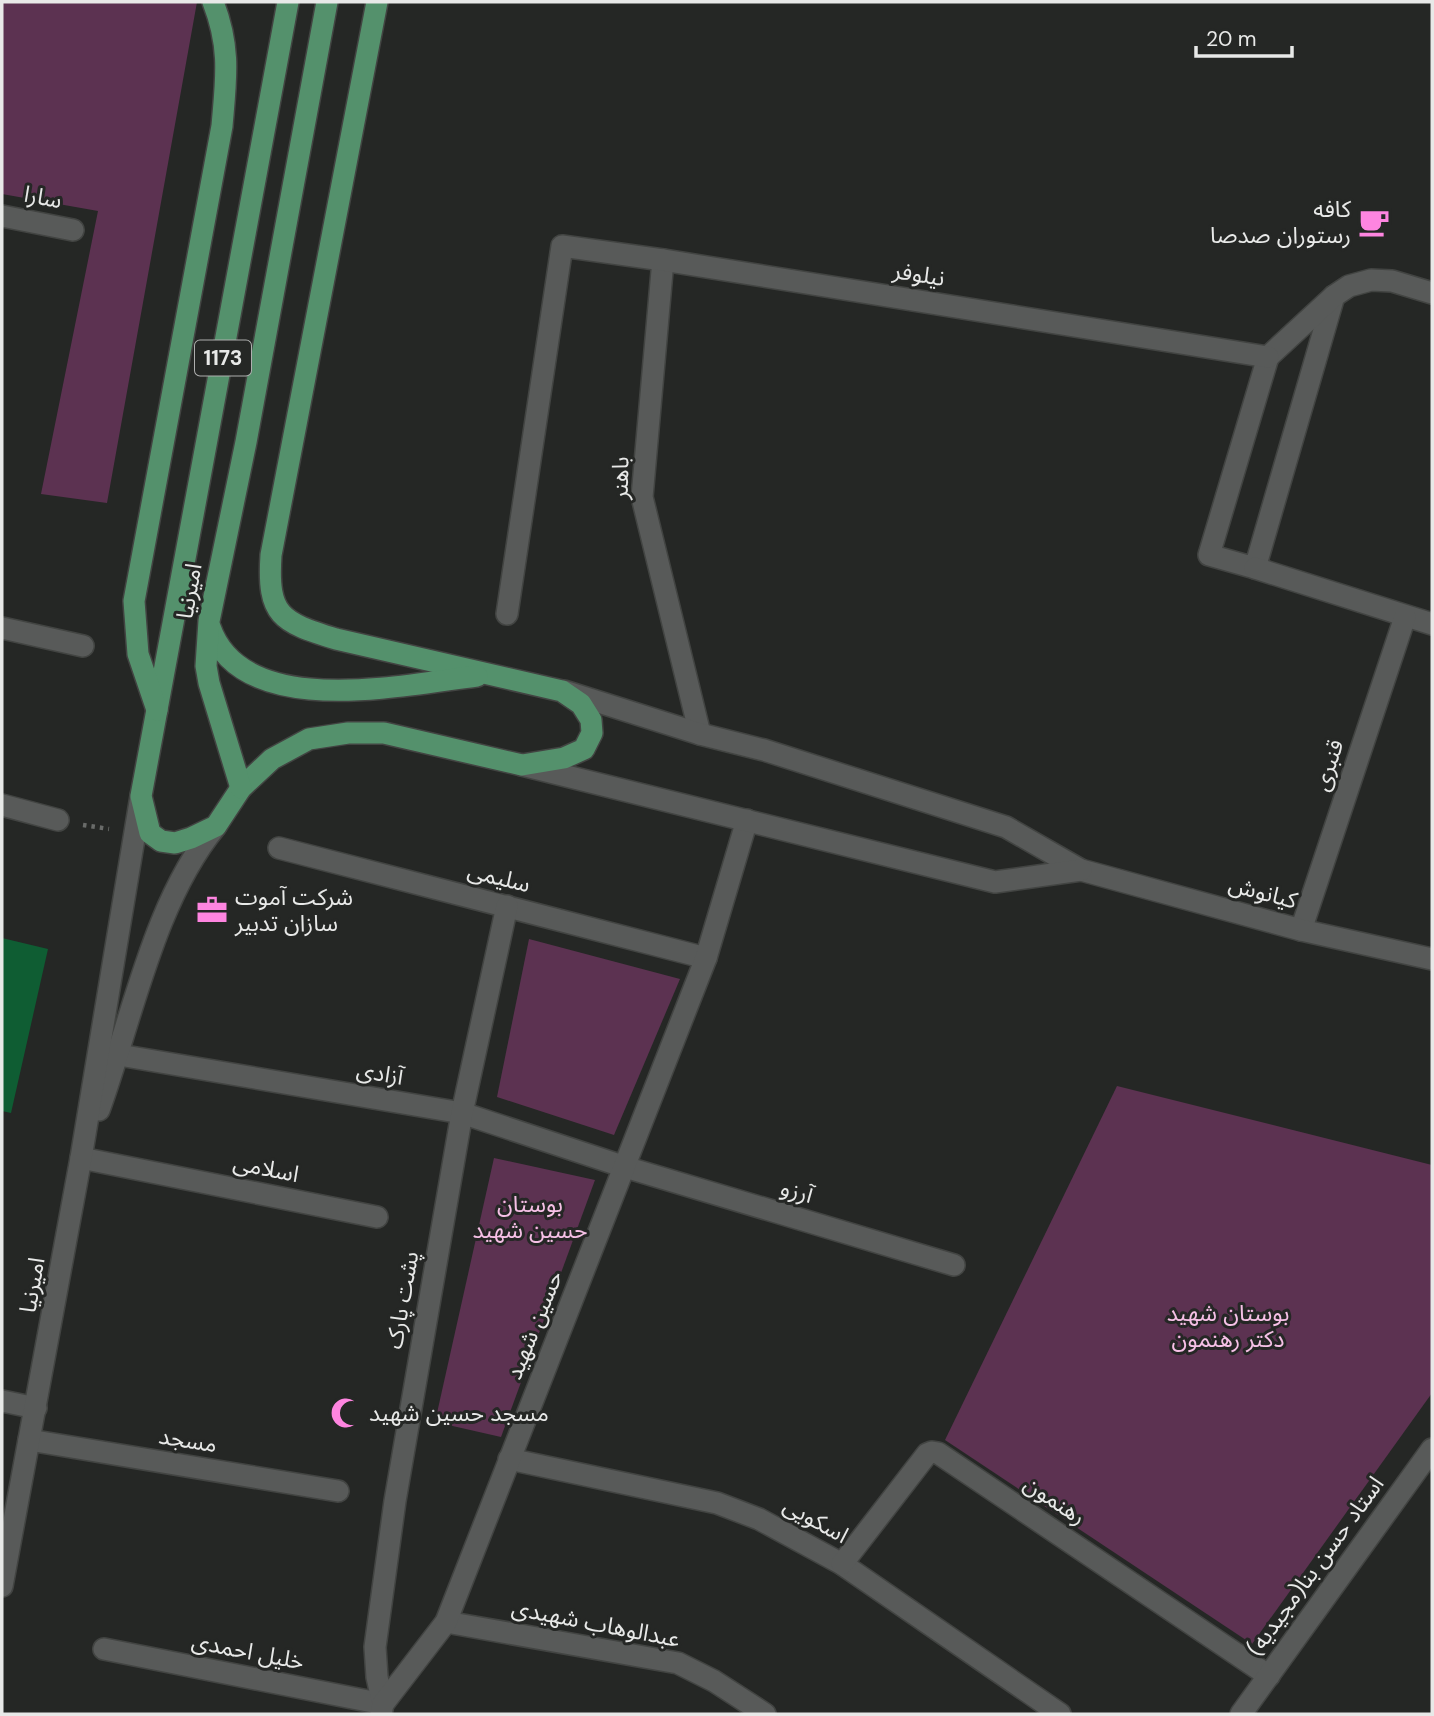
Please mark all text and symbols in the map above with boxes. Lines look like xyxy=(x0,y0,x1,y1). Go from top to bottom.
scale bar xyxy=(1196,14,1292,58)
text: 20 m xyxy=(1206,25,1257,53)
street label: سارا xyxy=(21,179,65,215)
place label: کافه رستوران صدصا xyxy=(1210,194,1352,250)
cafe icon: کافه رستوران صدصا xyxy=(1357,205,1391,239)
street label: نیلوفر xyxy=(890,255,947,293)
road number: 1173 xyxy=(195,340,251,376)
street label: باهنر xyxy=(605,456,635,501)
street label: امیرنیا xyxy=(169,561,209,621)
street label: قنبری xyxy=(1306,735,1350,795)
street label: سلیمی xyxy=(464,855,534,899)
street label: کیانوش xyxy=(1225,869,1301,916)
place label: شرکت آموت سازان تدبیر xyxy=(234,882,353,938)
office icon: شرکت آموت سازان تدبیر xyxy=(195,893,229,927)
street label: آزادی xyxy=(354,1054,407,1092)
street label: اسلامی xyxy=(231,1147,301,1189)
street label: آرزو xyxy=(777,1172,818,1210)
park label: بوستان حسین شهید xyxy=(472,1189,588,1245)
street label: پشت پارک xyxy=(379,1249,426,1351)
street label: امیرنیا xyxy=(12,1255,52,1315)
street label: حسین شهید xyxy=(499,1266,569,1384)
park label: بوستان شهید دکتر رهنمون xyxy=(1167,1298,1289,1354)
mosque icon: مسجد حسین شهید xyxy=(329,1396,363,1430)
place label: مسجد حسین شهید xyxy=(369,1398,549,1428)
street label: مسجد xyxy=(157,1421,219,1459)
street label: رهنمون xyxy=(1018,1468,1092,1532)
street label: استاد حسن بنا(مجیدیه) xyxy=(1240,1470,1390,1662)
street label: اسکویی xyxy=(778,1490,854,1550)
street label: عبدالوهاب شهیدی xyxy=(509,1592,683,1654)
street label: خلیل احمدی xyxy=(189,1625,307,1677)

